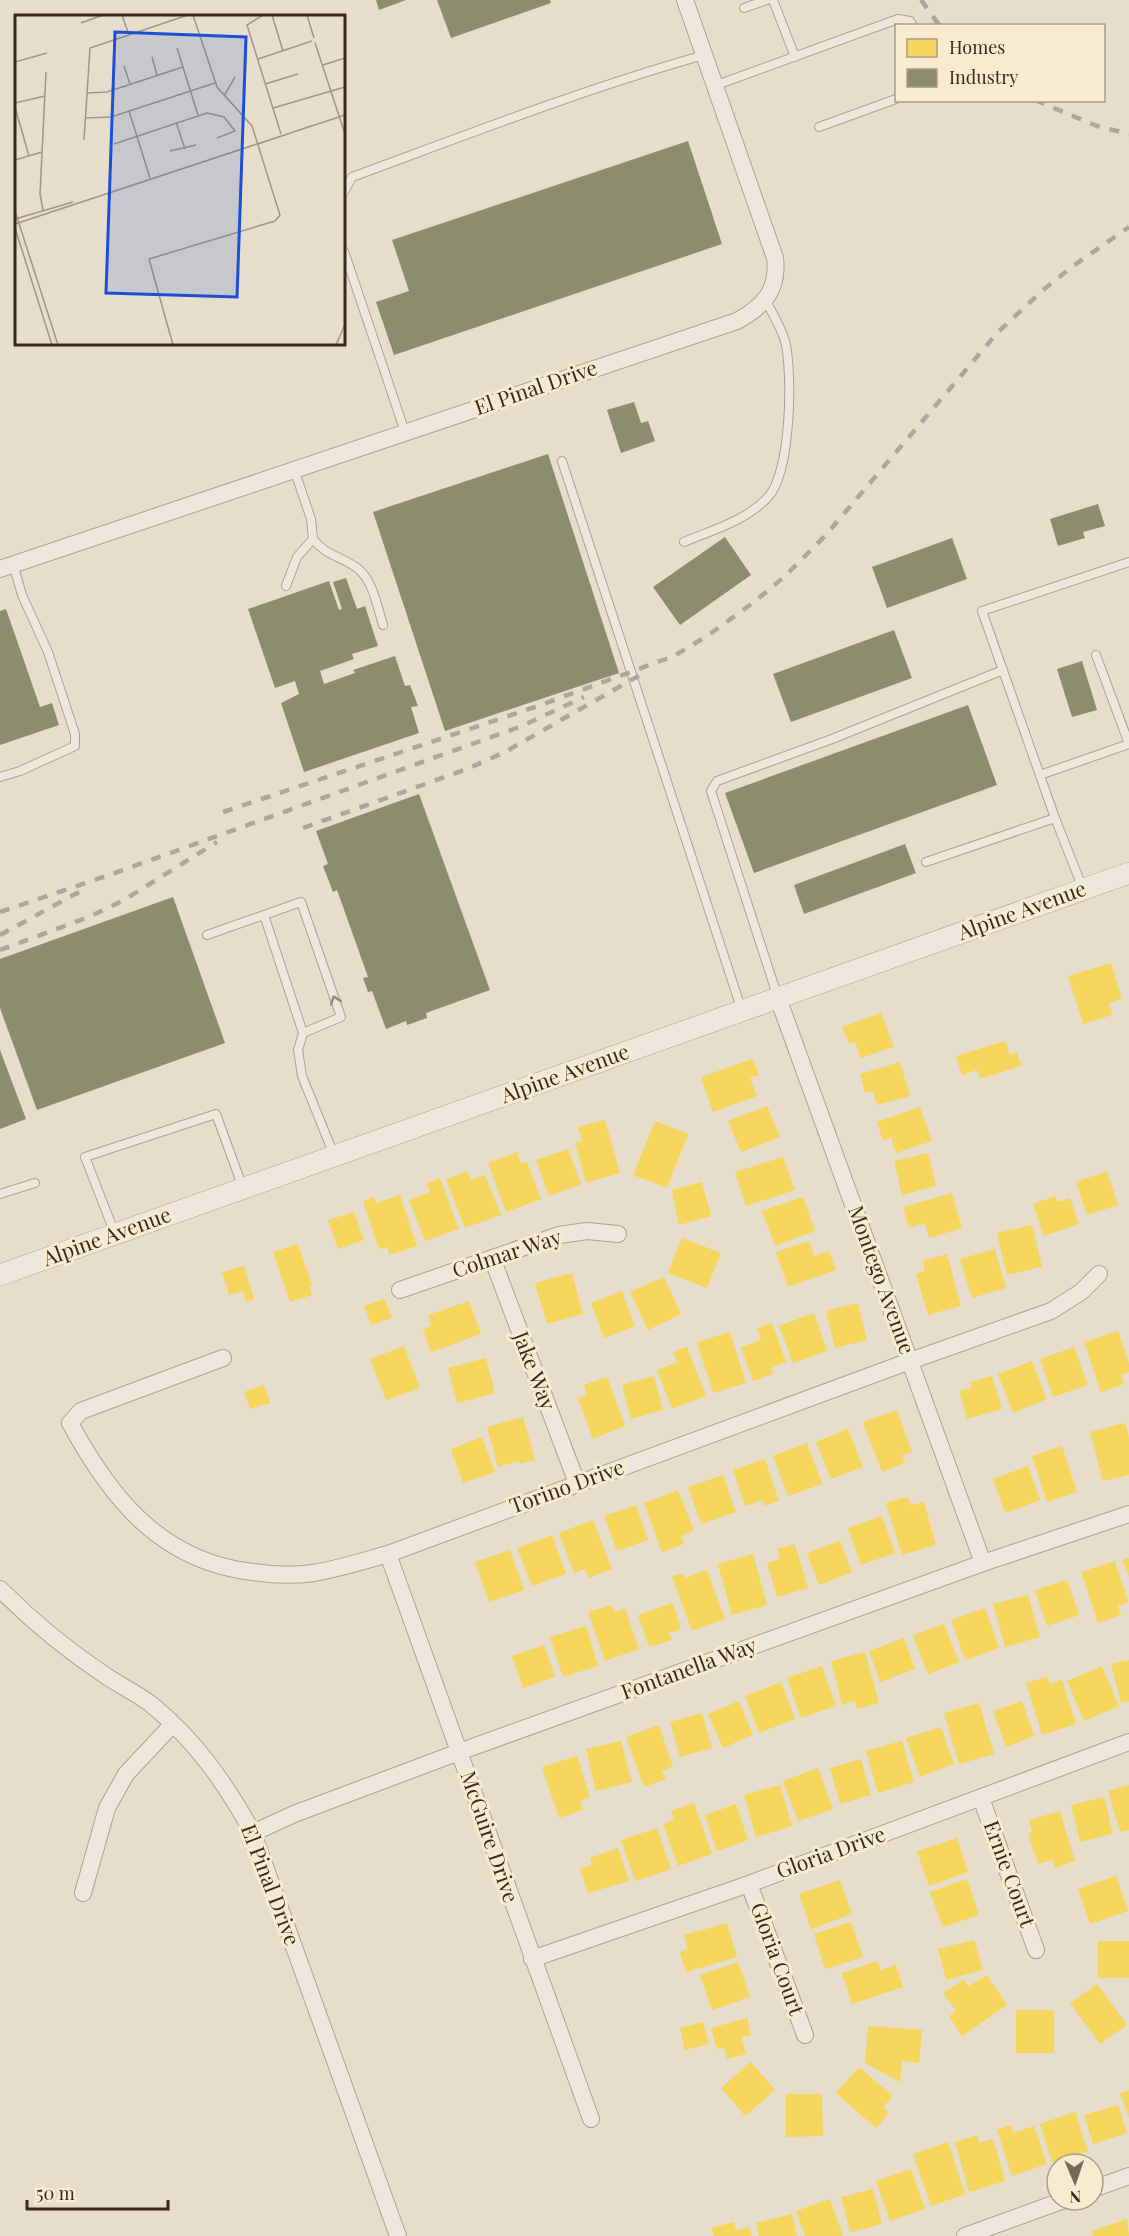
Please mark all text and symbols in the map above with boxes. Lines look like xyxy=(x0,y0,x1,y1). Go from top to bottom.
inset map xyxy=(15,15,345,345)
legend xyxy=(895,24,1105,102)
text: Homes xyxy=(949,35,1005,59)
text: Industry xyxy=(949,65,1018,89)
street label: El Pinal Drive xyxy=(470,352,600,420)
street label: Alpine Avenue xyxy=(952,873,1089,946)
one-way arrow xyxy=(330,995,342,1006)
street label: Alpine Avenue xyxy=(495,1036,632,1109)
street label: Alpine Avenue xyxy=(37,1199,174,1272)
street label: Montego Avenue xyxy=(843,1201,923,1358)
street label: Colmar Way xyxy=(448,1221,565,1283)
street label: Jake Way xyxy=(508,1326,564,1414)
street label: Torino Drive xyxy=(505,1451,627,1519)
street label: Fontanella Way xyxy=(617,1630,760,1705)
street label: McGuire Drive xyxy=(455,1767,526,1906)
street label: Ernie Court xyxy=(979,1816,1043,1931)
street label: Gloria Drive xyxy=(772,1818,889,1884)
street label: El Pinal Drive xyxy=(236,1819,308,1949)
street label: Gloria Court xyxy=(746,1898,812,2019)
north arrow xyxy=(1045,2152,1105,2212)
scale bar xyxy=(27,2173,168,2211)
text: 50 m xyxy=(36,2181,75,2205)
text: N xyxy=(1069,2187,1082,2208)

